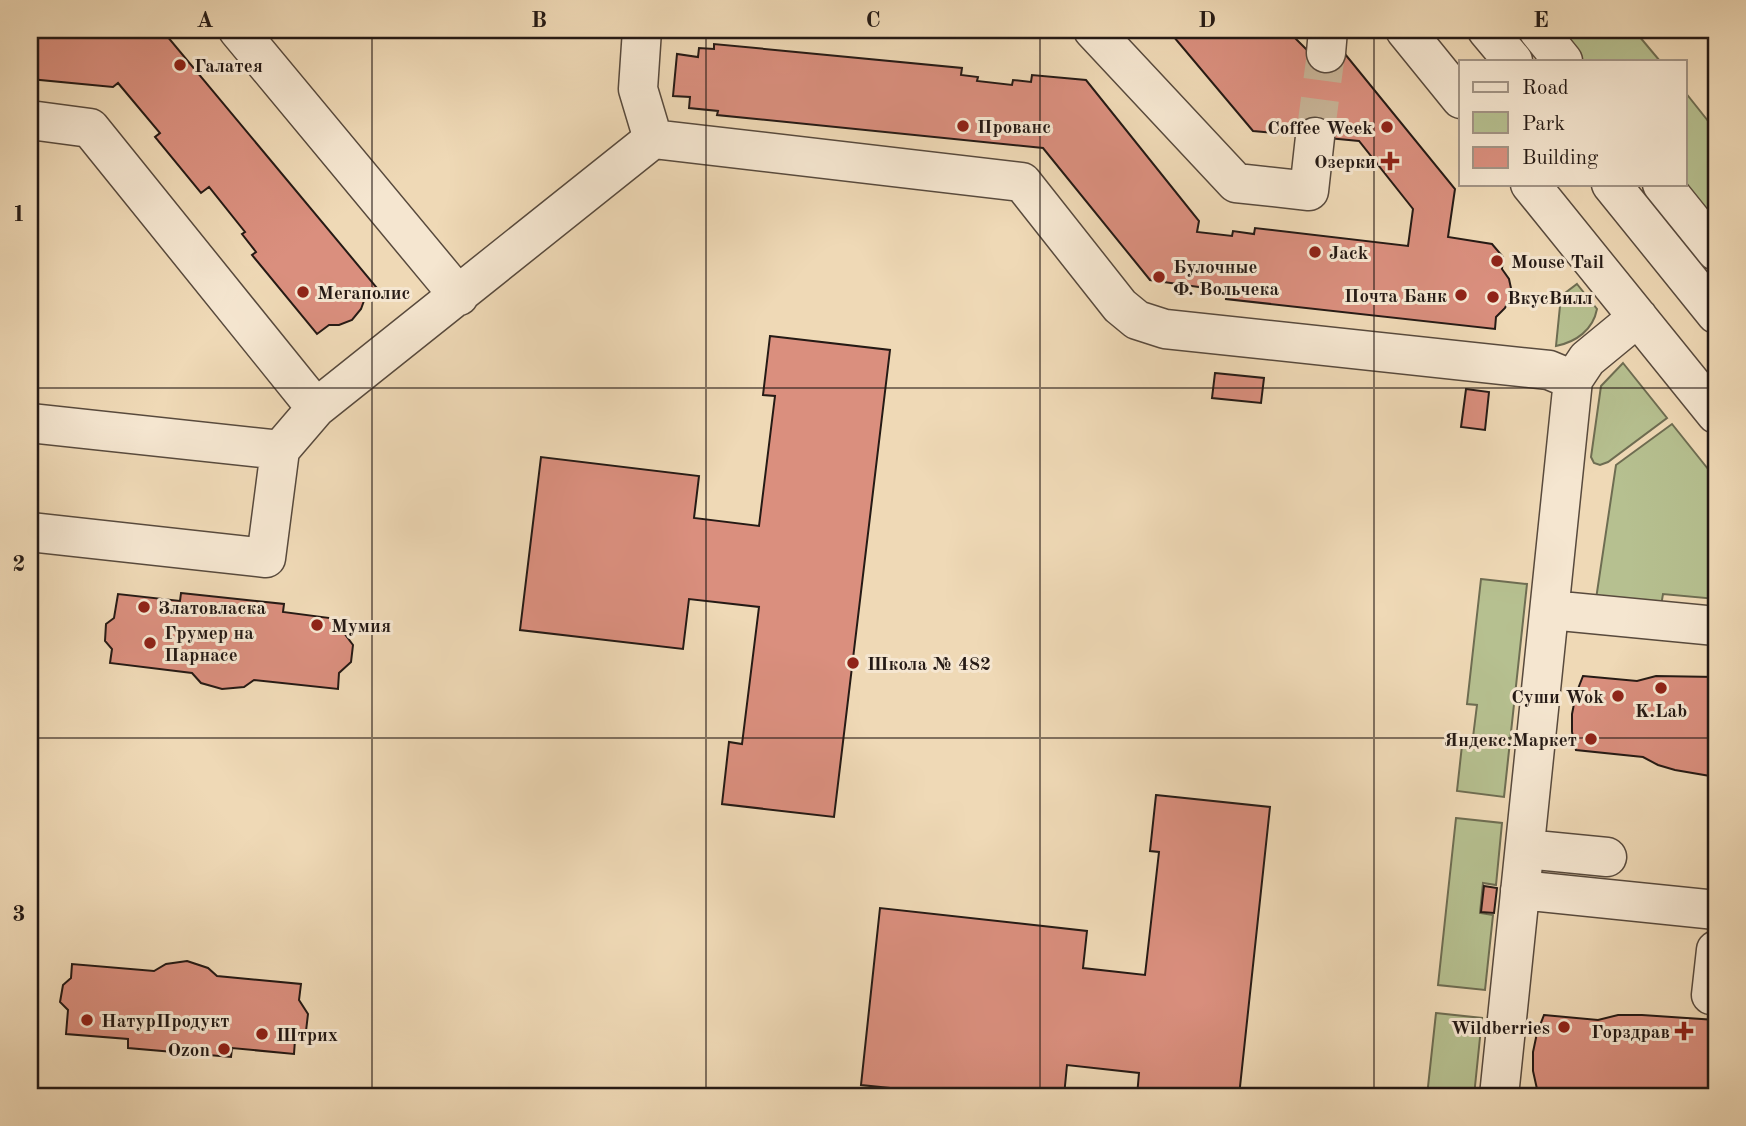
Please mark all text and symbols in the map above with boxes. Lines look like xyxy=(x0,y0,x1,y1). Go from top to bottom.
text: A xyxy=(196,9,214,32)
text: B xyxy=(531,9,547,32)
text: C xyxy=(865,9,881,32)
text: D xyxy=(1198,9,1216,32)
text: E xyxy=(1533,9,1549,32)
marker: Галатея xyxy=(172,57,188,73)
place label: Галатея xyxy=(194,58,263,77)
legend xyxy=(1459,60,1686,186)
text: Road xyxy=(1522,78,1569,99)
text: Park xyxy=(1522,114,1565,135)
marker: Прованс xyxy=(955,118,971,134)
place label: Прованс xyxy=(977,119,1051,138)
marker: Coffee Week xyxy=(1379,119,1395,135)
place label: Coffee Week xyxy=(1267,120,1373,139)
text: Building xyxy=(1522,148,1599,169)
marker: Озерки xyxy=(1382,153,1398,169)
place label: Озерки xyxy=(1314,154,1376,173)
text: 1 xyxy=(12,203,26,226)
marker: Jack xyxy=(1307,244,1323,260)
place label: Jack xyxy=(1329,245,1369,264)
marker: Mouse Tail xyxy=(1489,253,1505,269)
place label: Mouse Tail xyxy=(1511,254,1604,273)
place label: Булочные Ф. Вольчека xyxy=(1173,259,1279,300)
marker: Булочные Ф. Вольчека xyxy=(1151,269,1167,285)
marker: Мегаполис xyxy=(295,284,311,300)
place label: Мегаполис xyxy=(317,285,411,304)
marker: Почта Банк xyxy=(1453,287,1469,303)
place label: Почта Банк xyxy=(1344,288,1447,307)
marker: ВкусВилл xyxy=(1485,289,1501,305)
place label: ВкусВилл xyxy=(1507,290,1593,309)
text: 2 xyxy=(12,553,26,576)
marker: Златовласка xyxy=(136,599,152,615)
place label: Златовласка xyxy=(158,600,266,619)
marker: Мумия xyxy=(309,617,325,633)
place label: Мумия xyxy=(331,618,391,637)
place label: Грумер на Парнасе xyxy=(164,625,254,666)
marker: Грумер на Парнасе xyxy=(142,635,158,651)
marker: Школа № 482 xyxy=(845,655,861,671)
place label: Школа № 482 xyxy=(867,656,991,675)
marker: K.Lab xyxy=(1653,680,1669,696)
marker: Суши Wok xyxy=(1610,688,1626,704)
place label: Суши Wok xyxy=(1511,689,1604,708)
place label: K.Lab xyxy=(1635,703,1687,722)
marker: Яндекс.Маркет xyxy=(1583,731,1599,747)
place label: Яндекс.Маркет xyxy=(1444,732,1577,751)
text: 3 xyxy=(12,903,26,926)
marker: НатурПродукт xyxy=(79,1012,95,1028)
place label: НатурПродукт xyxy=(101,1013,229,1032)
marker: Wildberries xyxy=(1556,1019,1572,1035)
place label: Wildberries xyxy=(1451,1020,1550,1039)
marker: Горздрав xyxy=(1676,1023,1692,1039)
place label: Горздрав xyxy=(1591,1024,1670,1043)
marker: Штрих xyxy=(254,1026,270,1042)
place label: Штрих xyxy=(276,1027,338,1046)
marker: Ozon xyxy=(216,1041,232,1057)
place label: Ozon xyxy=(168,1042,210,1061)

